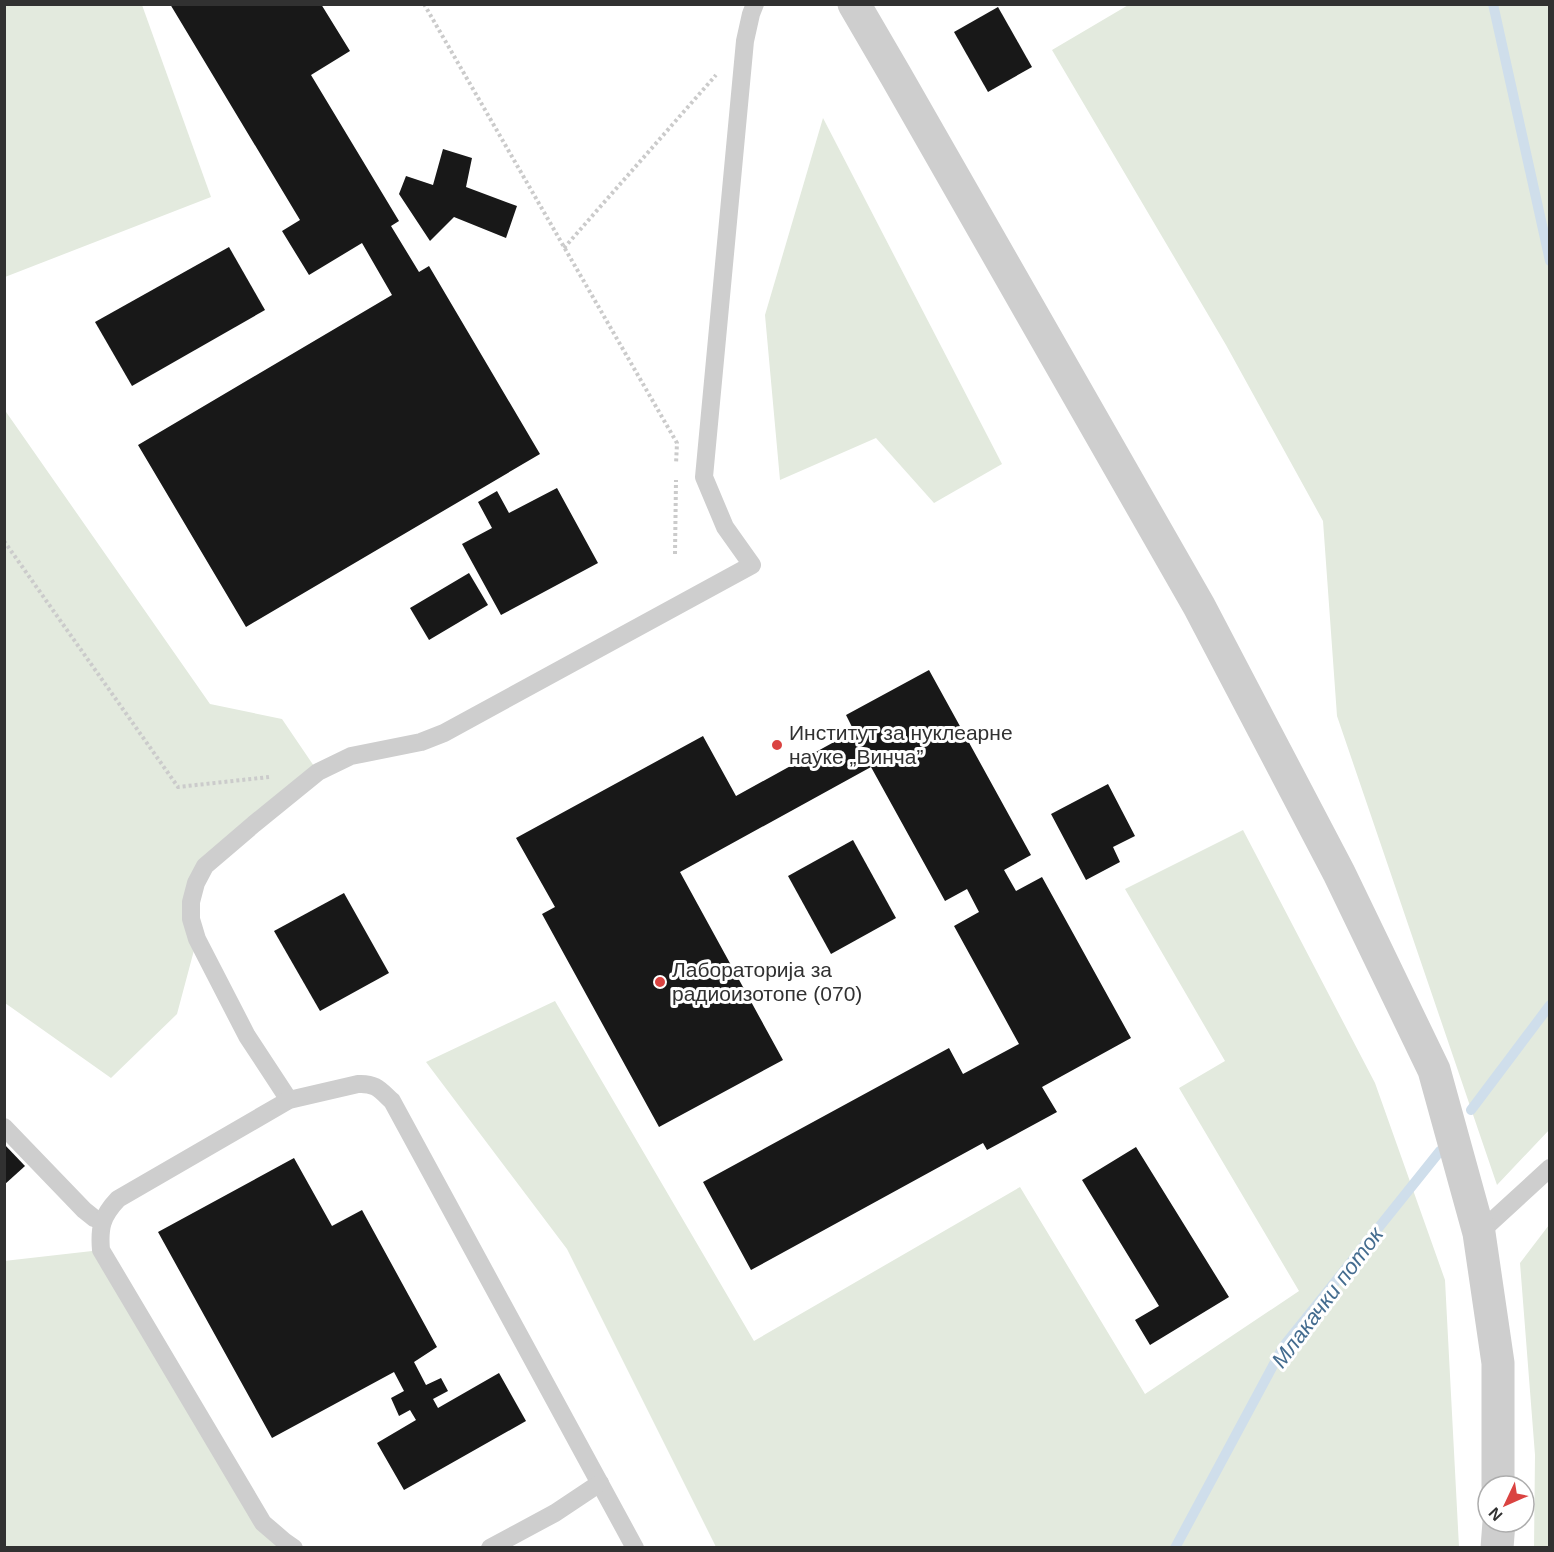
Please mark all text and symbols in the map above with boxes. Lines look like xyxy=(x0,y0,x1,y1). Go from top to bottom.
place label: Институт за нуклеарне науке „Винча” xyxy=(789,721,1013,768)
marker: Институт за нуклеарне науке „Винча” xyxy=(770,738,784,752)
place label: Лабораторија за радиоизотопе (070) xyxy=(672,958,862,1005)
marker: Лабораторија за радиоизотопе (070) xyxy=(653,975,667,989)
water label: Млакачки поток xyxy=(1266,1221,1389,1372)
north arrow xyxy=(1476,1474,1536,1534)
text: N xyxy=(1485,1504,1506,1524)

